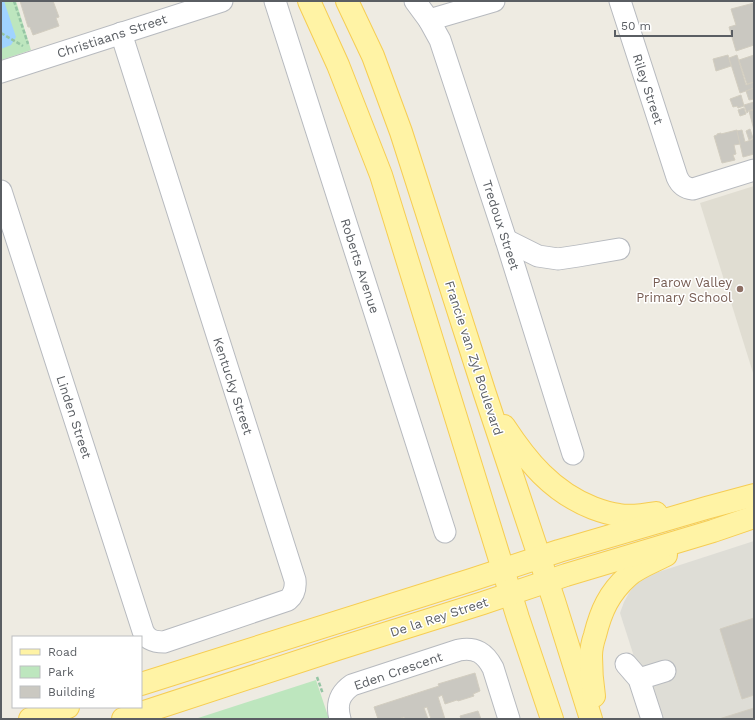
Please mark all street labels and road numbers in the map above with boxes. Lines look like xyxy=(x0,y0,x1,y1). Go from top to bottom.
street label: Christiaans Street xyxy=(55,11,169,61)
street label: Riley Street xyxy=(630,52,667,127)
street label: Tredoux Street xyxy=(479,178,523,272)
street label: Roberts Avenue xyxy=(338,217,382,315)
street label: Francie van Zyl Boulevard xyxy=(442,279,506,437)
street label: Kentucky Street xyxy=(210,335,256,437)
street label: Linden Street xyxy=(53,374,95,461)
street label: De la Rey Street xyxy=(388,594,491,640)
street label: Eden Crescent xyxy=(352,649,445,693)

